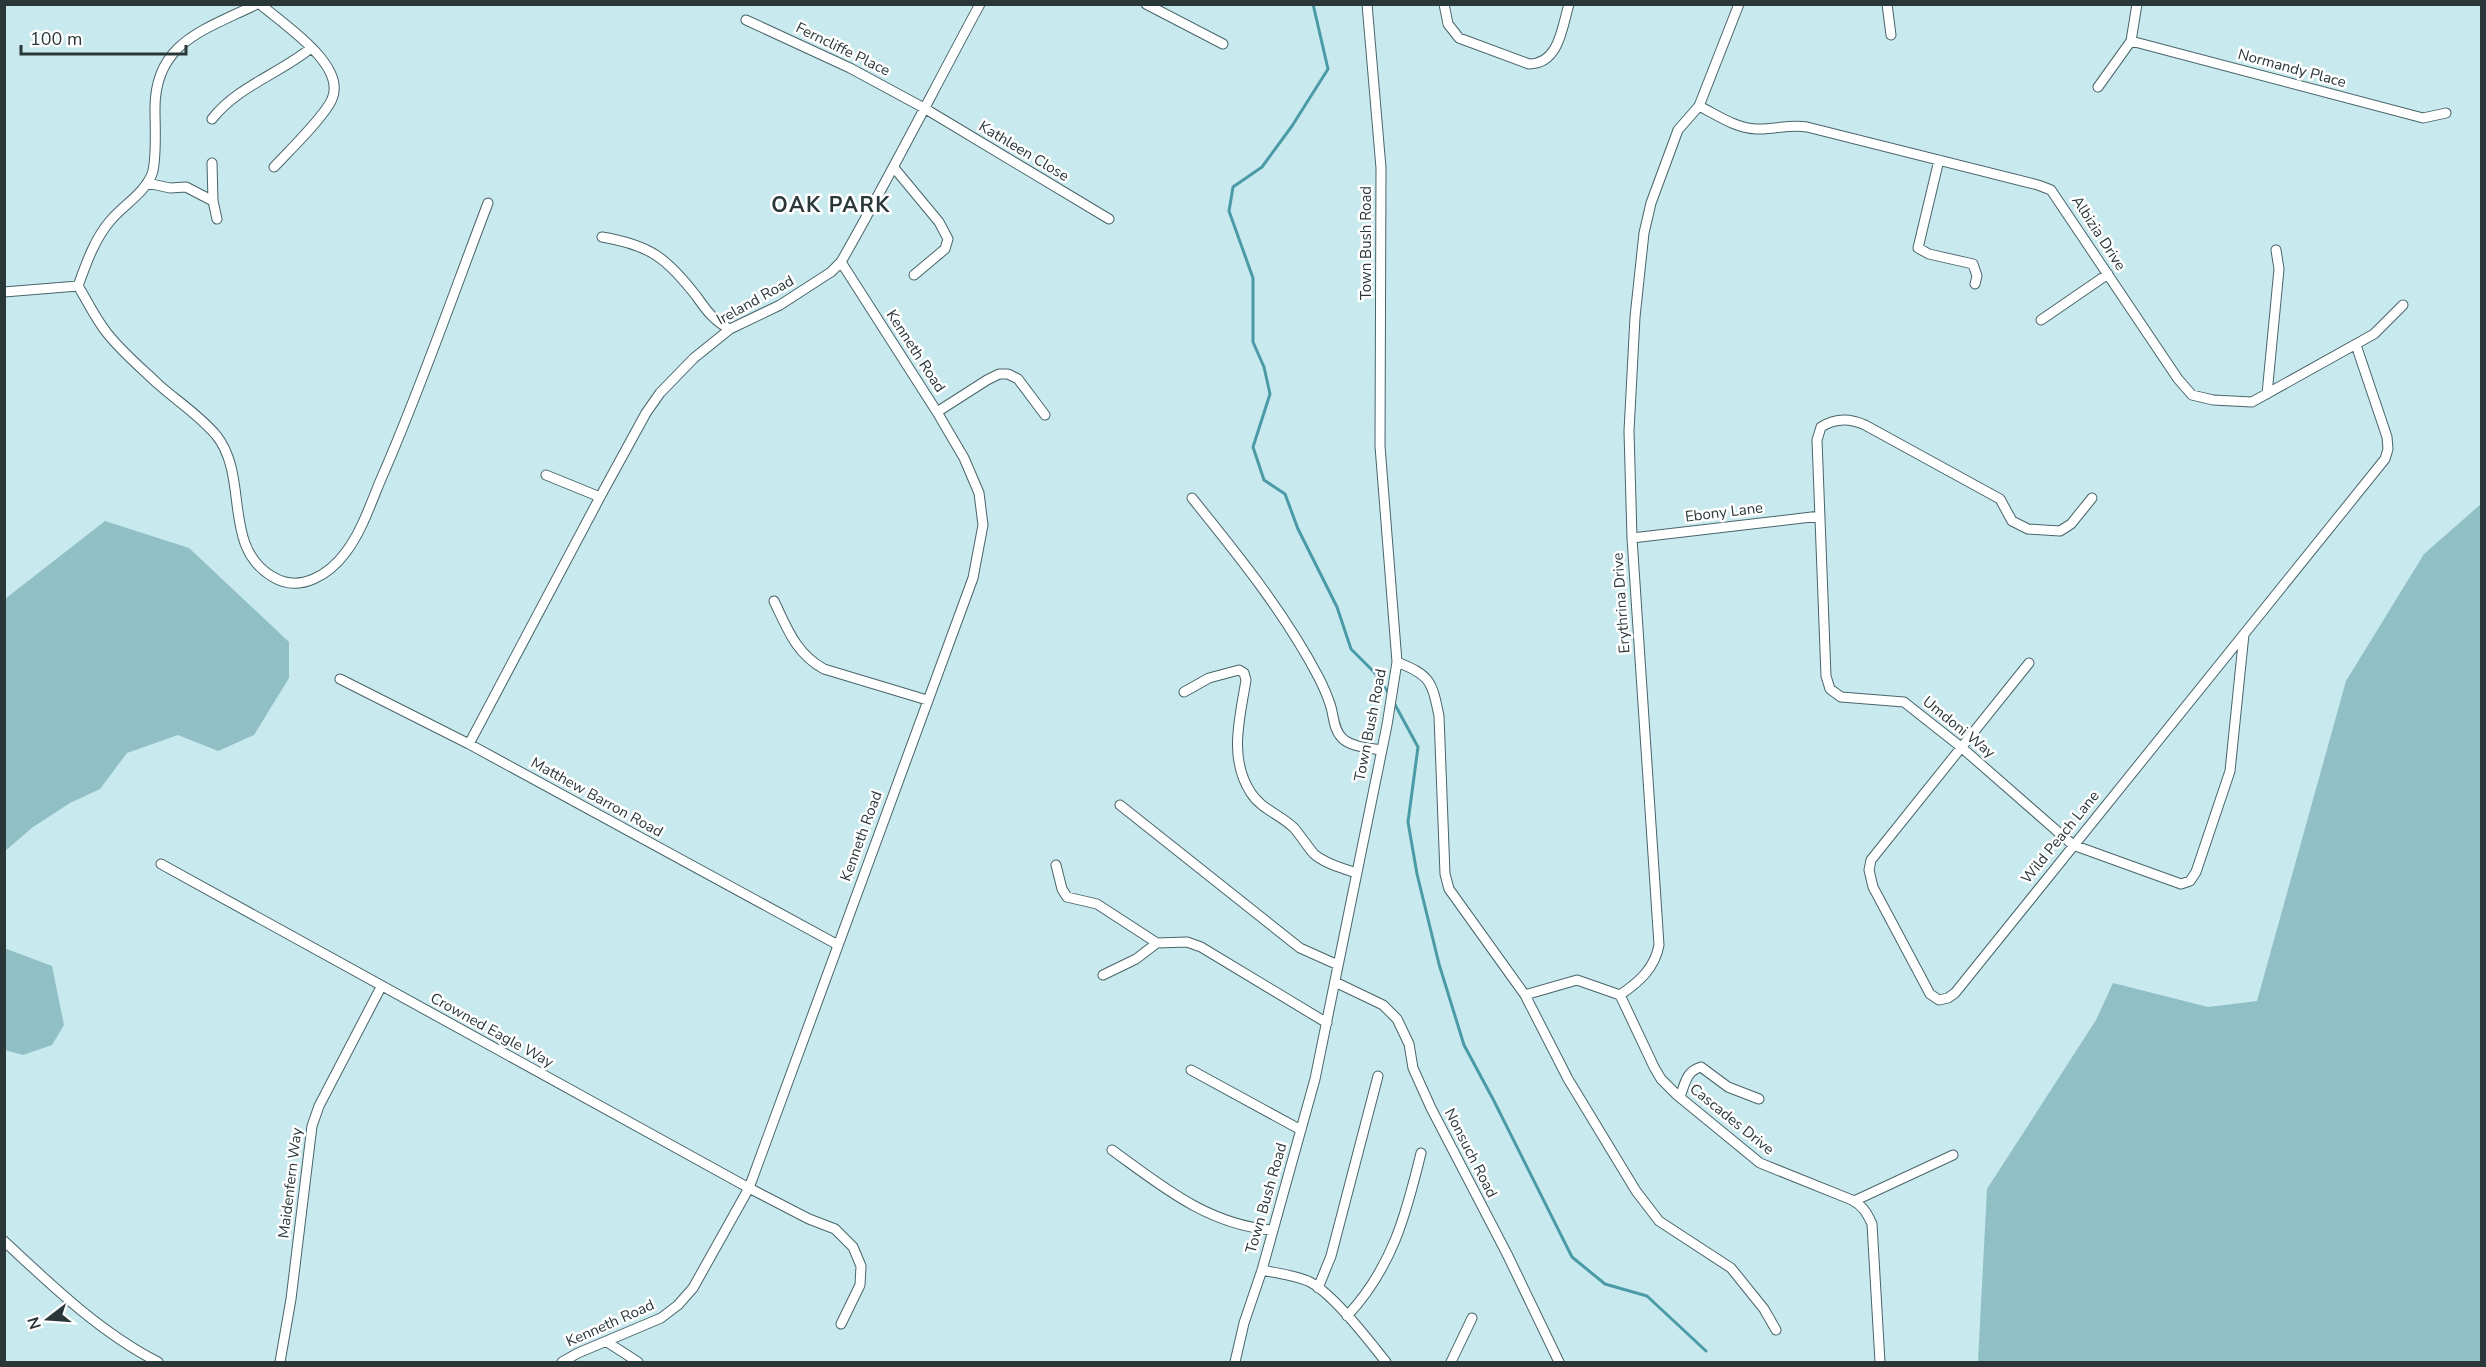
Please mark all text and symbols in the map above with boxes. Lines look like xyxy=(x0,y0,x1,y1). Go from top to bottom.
scale bar xyxy=(21,18,186,56)
street label: Ferncliffe Place xyxy=(792,18,894,81)
text: 100 m xyxy=(30,27,82,51)
street label: Normandy Place xyxy=(2236,44,2348,92)
street label: Kathleen Close xyxy=(975,116,1073,186)
street label: Town Bush Road xyxy=(1356,186,1376,300)
district label: OAK PARK xyxy=(771,191,891,219)
street label: Albizia Drive xyxy=(2067,192,2131,274)
street label: Ireland Road xyxy=(713,271,797,329)
street label: Kenneth Road xyxy=(882,306,950,396)
street label: Ebony Lane xyxy=(1684,497,1764,527)
street label: Erythrina Drive xyxy=(1608,552,1634,654)
street label: Town Bush Road xyxy=(1349,667,1391,783)
street label: Umdoni Way xyxy=(1919,692,2000,763)
street label: Matthew Barron Road xyxy=(527,752,667,842)
street label: Wild Peach Lane xyxy=(2016,786,2104,888)
street label: Kenneth Road xyxy=(835,788,887,884)
street label: Crowned Eagle Way xyxy=(427,988,558,1072)
street label: Cascades Drive xyxy=(1686,1079,1778,1159)
street label: Nonsuch Road xyxy=(1440,1105,1502,1201)
street label: Maidenfern Way xyxy=(273,1126,307,1239)
street label: Town Bush Road xyxy=(1241,1140,1291,1256)
north arrow xyxy=(18,1289,78,1349)
street label: Kenneth Road xyxy=(563,1295,657,1351)
text: N xyxy=(22,1314,47,1332)

